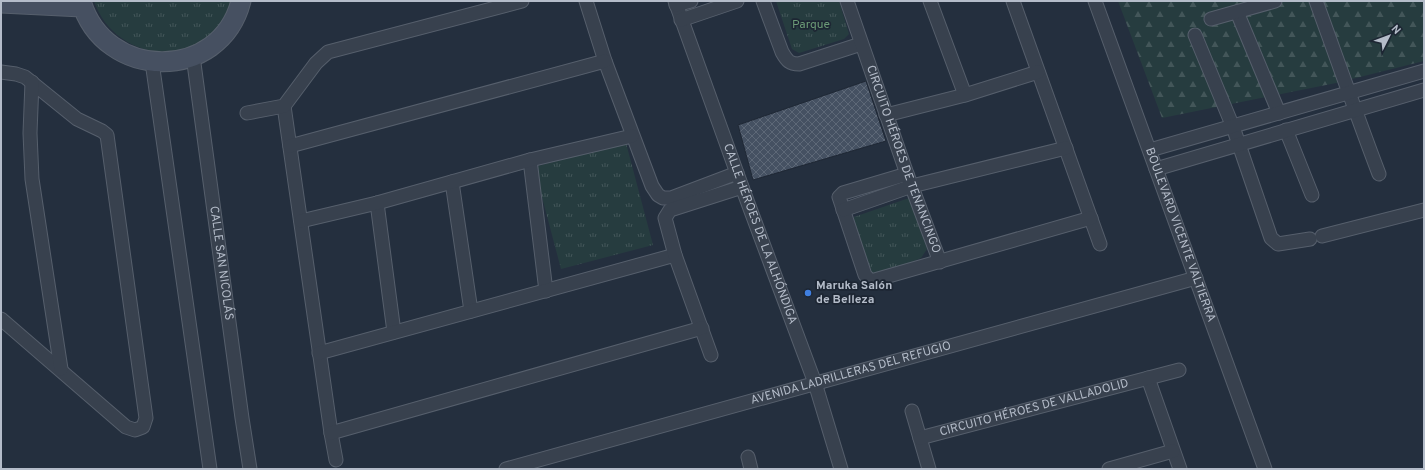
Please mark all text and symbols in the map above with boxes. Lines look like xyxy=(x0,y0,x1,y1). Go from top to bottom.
north arrow xyxy=(1369,16,1409,56)
park label: Parque xyxy=(792,17,830,33)
text: N xyxy=(1388,22,1404,38)
street label: CIRCUITO HÉROES DE TENANCINGO xyxy=(862,63,944,256)
street label: CALLE HÉROES DE LA ALHÓNDIGA xyxy=(719,142,800,327)
street label: BOULEVARD VICENTE VALTIERRA xyxy=(1141,146,1219,324)
street label: CALLE SAN NICOLÁS xyxy=(205,205,237,321)
place label: Maruka Salón de Belleza xyxy=(816,278,892,308)
marker: Maruka Salón de Belleza xyxy=(803,288,813,298)
street label: AVENIDA LADRILLERAS DEL REFUGIO xyxy=(749,338,953,409)
street label: CIRCUITO HÉROES DE VALLADOLID xyxy=(938,376,1130,441)

